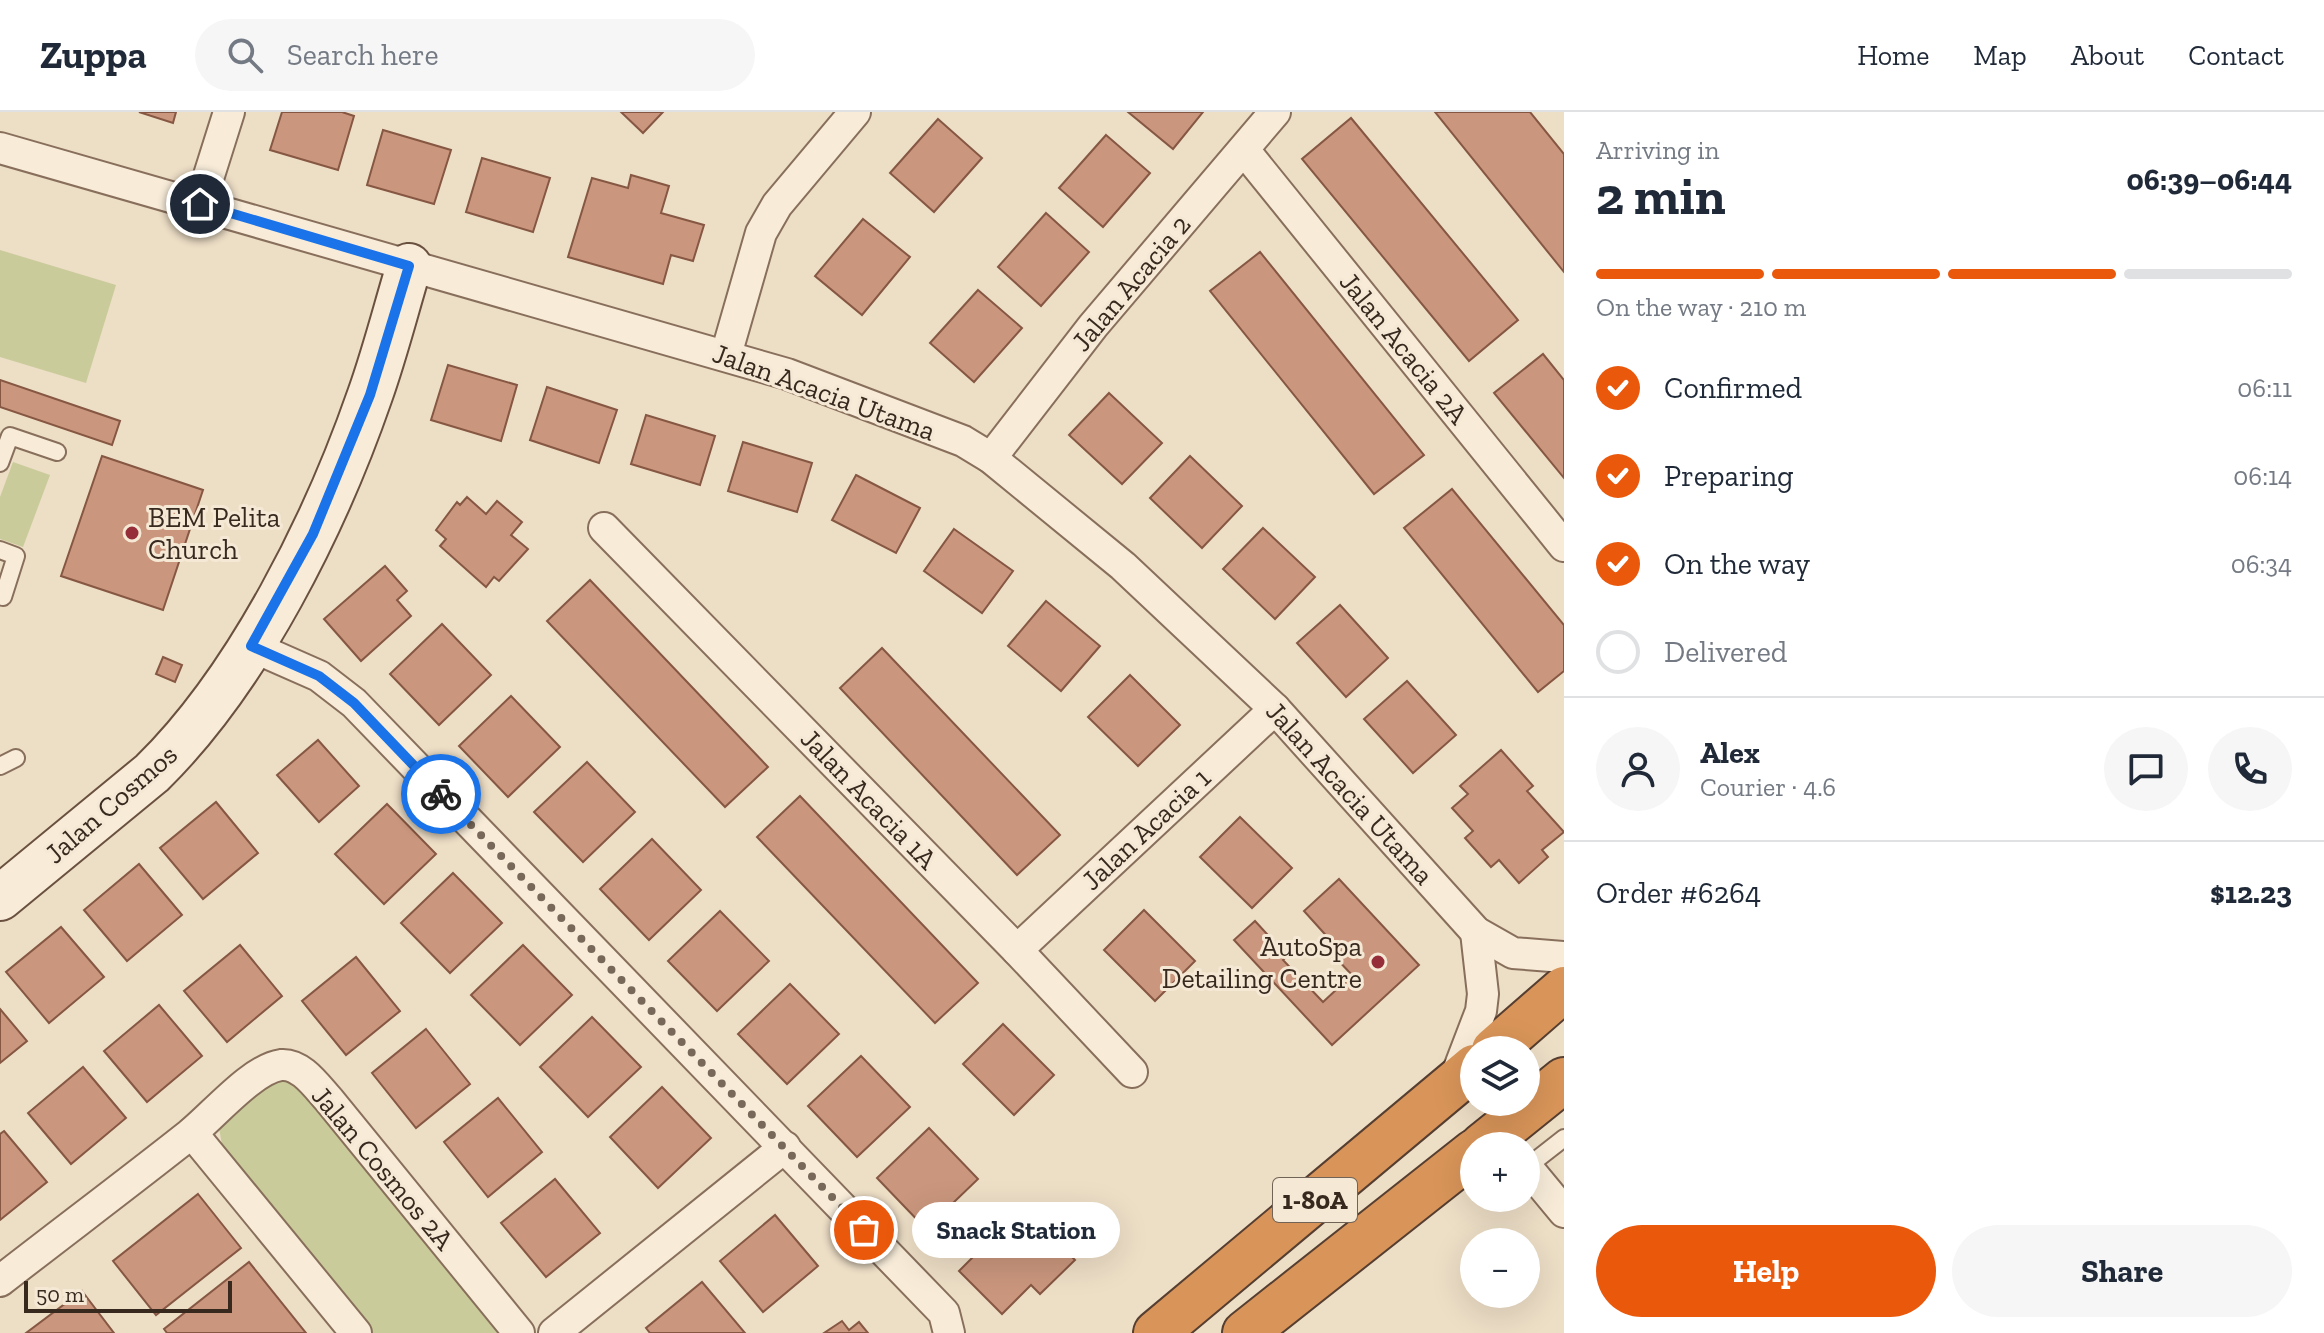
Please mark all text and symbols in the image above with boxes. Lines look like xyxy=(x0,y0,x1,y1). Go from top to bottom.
search box xyxy=(195,19,755,91)
text: Zuppa xyxy=(40,32,147,78)
icon: search xyxy=(223,33,267,77)
text: Search here xyxy=(287,37,439,73)
text: Home xyxy=(1857,39,1929,72)
text: Map xyxy=(1973,39,2027,72)
text: About xyxy=(2071,39,2144,72)
text: Contact xyxy=(2188,39,2284,72)
text: Arriving in xyxy=(1596,134,1719,166)
text: 06:39–06:44 xyxy=(2126,162,2292,198)
text: 2 min xyxy=(1596,165,1726,227)
pin xyxy=(166,170,234,238)
icon: home xyxy=(178,182,222,226)
street label: Jalan Acacia 2 xyxy=(1065,208,1197,358)
street label: Jalan Acacia 2A xyxy=(1333,266,1476,431)
text: On the way · 210 m xyxy=(1596,291,1806,323)
street label: Jalan Acacia Utama xyxy=(708,336,940,448)
icon: check xyxy=(1596,366,1640,410)
text: Confirmed xyxy=(1664,370,1802,406)
text: 06:11 xyxy=(2237,372,2292,404)
icon: check xyxy=(1596,454,1640,498)
text: Preparing xyxy=(1664,458,1794,494)
text: 06:14 xyxy=(2233,460,2292,492)
place label: BEM Pelita Church xyxy=(148,501,281,566)
marker: BEM Pelita Church xyxy=(123,524,141,542)
icon: check xyxy=(1596,542,1640,586)
text: On the way xyxy=(1664,546,1810,582)
text: 06:34 xyxy=(2231,548,2292,580)
text: Delivered xyxy=(1664,634,1787,670)
street label: Jalan Acacia Utama xyxy=(1259,695,1441,891)
street label: Jalan Acacia 1A xyxy=(794,722,945,876)
button: person xyxy=(1596,727,1680,811)
button: chat xyxy=(2104,727,2188,811)
button: phone xyxy=(2208,727,2292,811)
text: Alex xyxy=(1700,735,1760,771)
street label: Jalan Cosmos xyxy=(38,738,184,870)
courier xyxy=(401,754,481,834)
street label: Jalan Acacia 1 xyxy=(1075,761,1217,897)
text: Courier · 4.6 xyxy=(1700,771,1836,803)
icon: bike xyxy=(419,772,463,816)
text: Order #6264 xyxy=(1596,875,1761,911)
text: $12.23 xyxy=(2210,875,2292,911)
place label: AutoSpa Detailing Centre xyxy=(1162,930,1362,995)
marker: AutoSpa Detailing Centre xyxy=(1369,953,1387,971)
map controls xyxy=(1460,1036,1540,1308)
button: layers xyxy=(1460,1036,1540,1116)
street label: Jalan Cosmos 2A xyxy=(305,1080,462,1257)
button: + xyxy=(1460,1132,1540,1212)
road number: 1-80A xyxy=(1273,1178,1357,1222)
pin xyxy=(830,1196,898,1264)
callout: Snack Station xyxy=(912,1202,1120,1258)
icon: bag xyxy=(842,1208,886,1252)
text: Snack Station xyxy=(936,1214,1096,1246)
button: Help xyxy=(1596,1225,1936,1317)
button: Share xyxy=(1952,1225,2292,1317)
button: − xyxy=(1460,1228,1540,1308)
scale bar xyxy=(24,1277,232,1313)
text: 50 m xyxy=(36,1281,84,1308)

